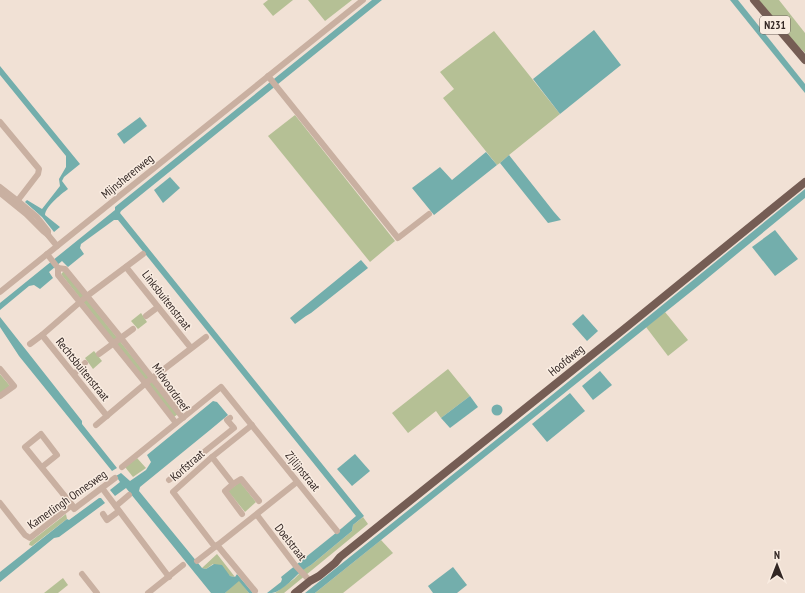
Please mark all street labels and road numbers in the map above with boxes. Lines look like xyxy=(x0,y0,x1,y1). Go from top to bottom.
road number: N231 xyxy=(760,16,790,34)
street label: Mijnsherenweg xyxy=(98,150,156,202)
street label: Linksbuitenstraat xyxy=(139,267,195,333)
street label: Rechtsbuitenstraat xyxy=(53,334,114,404)
street label: Hoofdweg xyxy=(545,341,587,379)
street label: Midvoordreef xyxy=(149,360,193,415)
street label: Korfstraat xyxy=(167,446,208,484)
street label: Zijlijnstraat xyxy=(282,448,324,495)
street label: Kamerlingh Onnesweg xyxy=(24,466,110,532)
street label: Doelstraat xyxy=(272,521,311,564)

